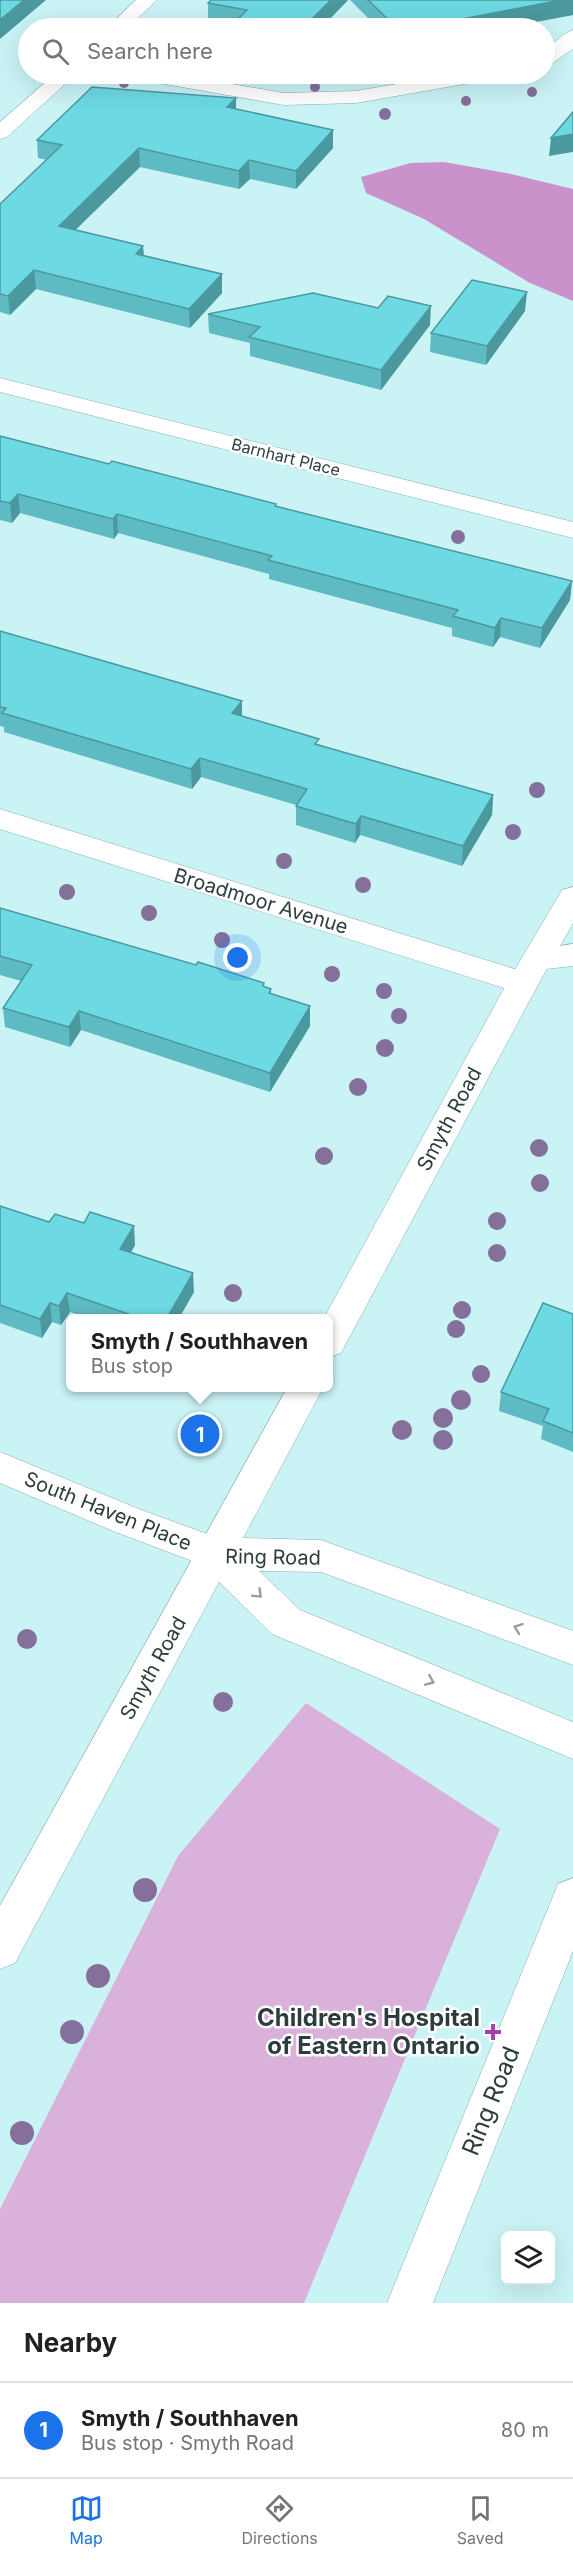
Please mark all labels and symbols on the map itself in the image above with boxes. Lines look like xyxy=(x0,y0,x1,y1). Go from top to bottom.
street label: Barnhart Place xyxy=(230,434,342,480)
street label: Broadmoor Avenue xyxy=(171,863,351,939)
your location xyxy=(223,943,252,972)
street label: Smyth Road xyxy=(412,1063,486,1175)
pin: 1 xyxy=(180,1412,220,1456)
street label: South Haven Place xyxy=(21,1466,195,1556)
street label: Ring Road xyxy=(225,1544,321,1570)
one-way arrow xyxy=(251,1587,262,1598)
street label: Smyth Road xyxy=(115,1612,191,1724)
one-way arrow xyxy=(513,1622,524,1635)
one-way arrow xyxy=(424,1674,435,1686)
place label: Children's Hospital of Eastern Ontario xyxy=(257,2003,480,2060)
marker: Children's Hospital of Eastern Ontario xyxy=(484,2023,502,2041)
street label: Ring Road xyxy=(456,2042,525,2159)

